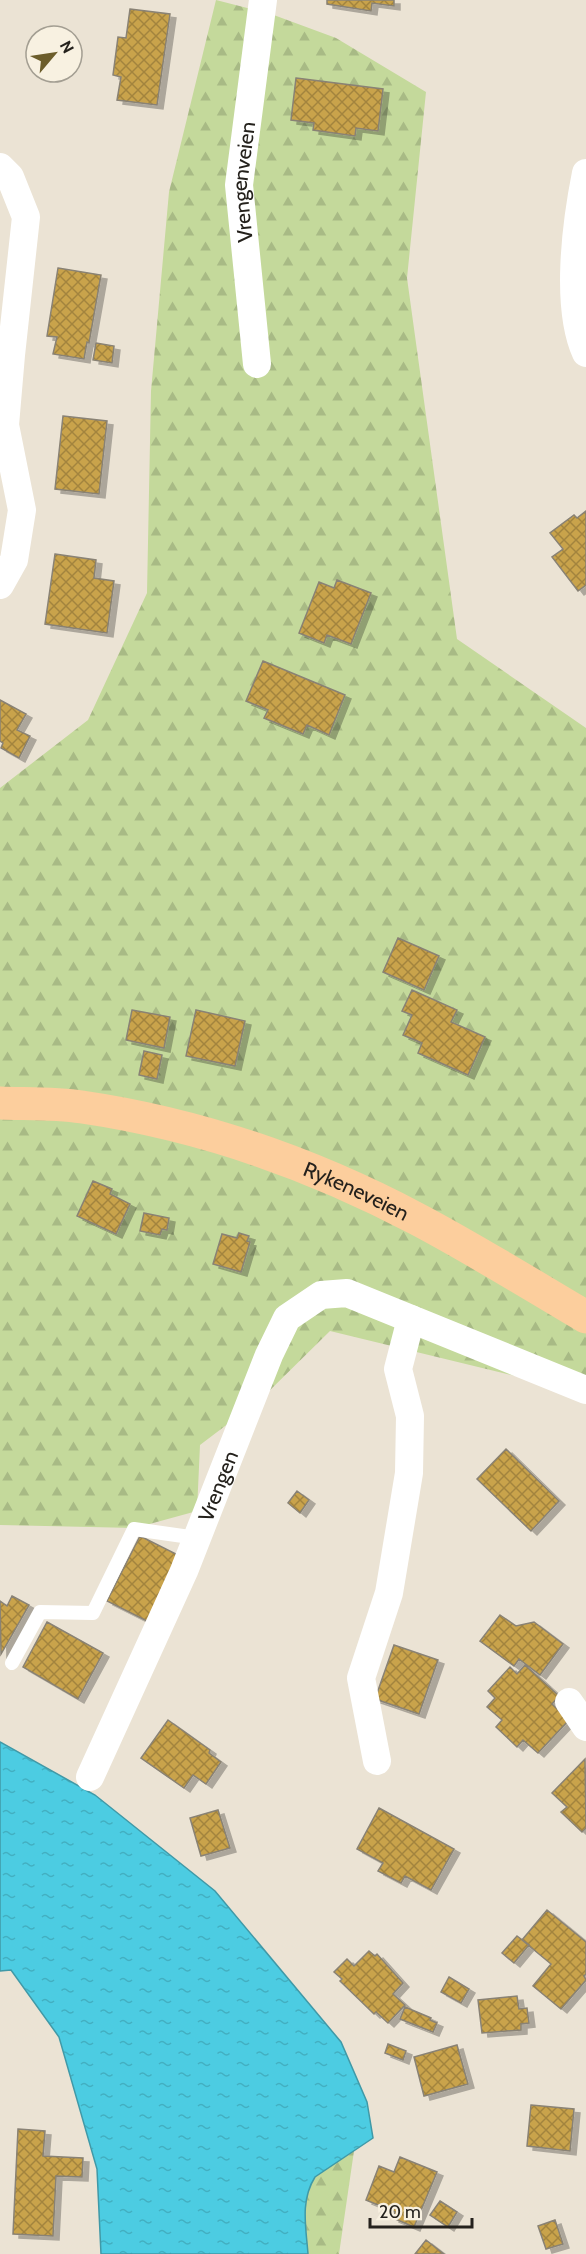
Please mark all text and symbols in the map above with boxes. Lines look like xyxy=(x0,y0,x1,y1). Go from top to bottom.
north arrow xyxy=(24,24,84,84)
text: N xyxy=(56,37,78,57)
street label: Vrengenveien xyxy=(226,120,260,244)
street label: Rykeneveien xyxy=(300,1156,413,1225)
street label: Vrengen xyxy=(192,1447,243,1525)
scale bar xyxy=(370,2191,472,2229)
text: 20 m xyxy=(379,2201,421,2223)

